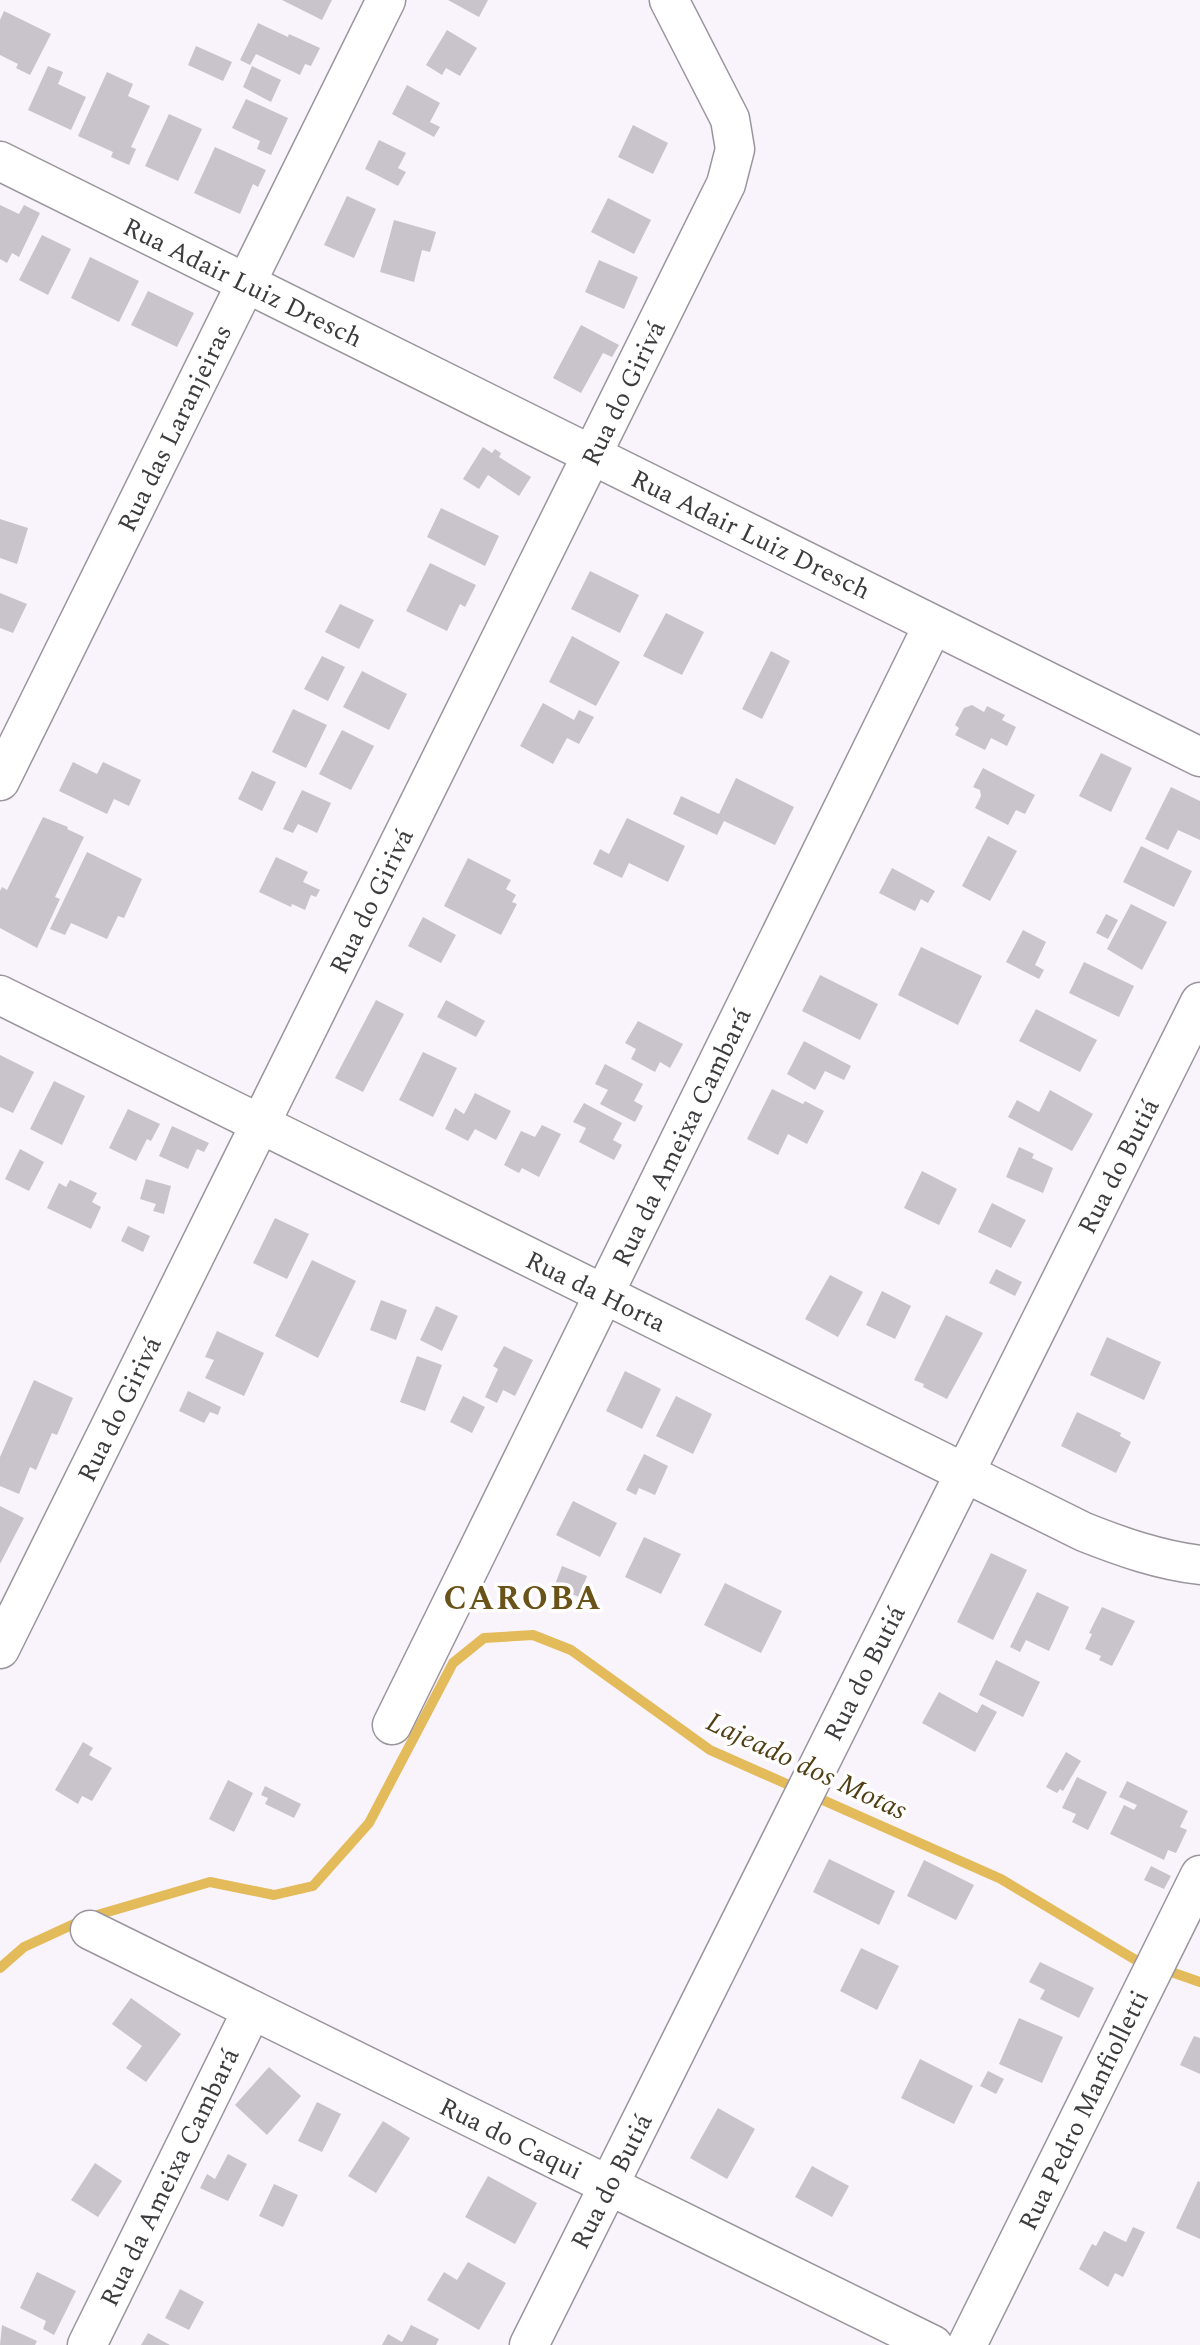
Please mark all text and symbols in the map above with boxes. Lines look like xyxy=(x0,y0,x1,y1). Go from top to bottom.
street label: Rua Adair Luiz Dresch xyxy=(116,207,369,358)
street label: Rua do Girivá xyxy=(571,313,677,473)
street label: Rua das Laranjeiras xyxy=(107,318,243,539)
street label: Rua Adair Luiz Dresch xyxy=(624,459,877,610)
street label: Rua do Girivá xyxy=(319,821,425,981)
street label: Rua da Ameixa Cambará xyxy=(602,1001,762,1274)
street label: Rua do Butiá xyxy=(1068,1091,1170,1241)
street label: Rua da Horta xyxy=(518,1241,673,1343)
street label: Rua do Girivá xyxy=(67,1329,173,1489)
district label: CAROBA xyxy=(444,1574,602,1624)
street label: Rua do Butiá xyxy=(814,1598,916,1748)
water label: Lajeado dos Motas xyxy=(699,1701,914,1832)
street label: Rua Pedro Manfiolletti xyxy=(1008,1983,1160,2237)
street label: Rua da Ameixa Cambará xyxy=(90,2041,250,2314)
street label: Rua do Caqui xyxy=(432,2087,589,2191)
street label: Rua do Butiá xyxy=(561,2106,663,2256)

